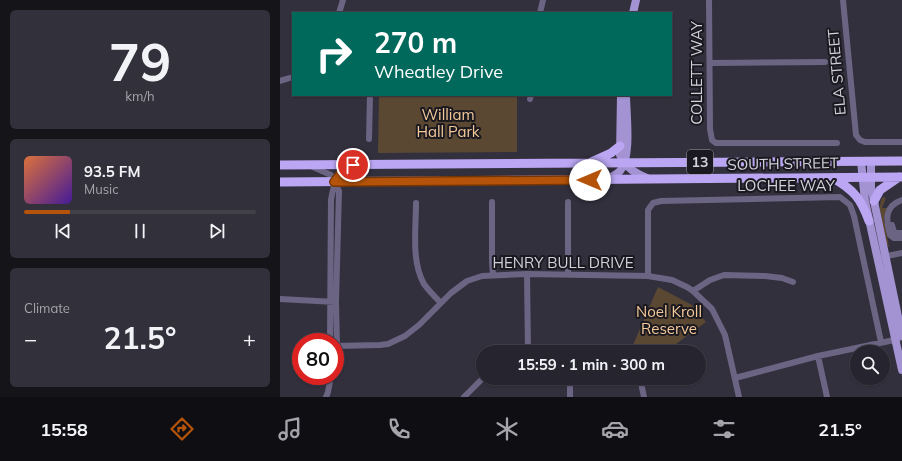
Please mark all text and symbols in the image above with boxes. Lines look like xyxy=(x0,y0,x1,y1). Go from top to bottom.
street label: COLLETT WAY xyxy=(687,20,706,125)
text: 270 m xyxy=(374,25,457,60)
icon: right xyxy=(308,28,360,80)
street label: ELA STREET xyxy=(823,28,850,116)
text: 79 xyxy=(109,29,171,94)
text: Wheatley Drive xyxy=(374,60,503,83)
text: km/h xyxy=(125,88,155,104)
park label: William Hall Park xyxy=(416,105,480,141)
pin xyxy=(336,148,370,182)
road number: 13 xyxy=(687,150,713,174)
street label: SOUTH STREET xyxy=(727,153,839,174)
icon: arrive xyxy=(342,154,364,176)
position arrow xyxy=(569,159,611,201)
text: 93.5 FM xyxy=(84,162,140,181)
street label: LOCHEE WAY xyxy=(737,176,836,195)
text: Music xyxy=(84,181,119,197)
icon: previous xyxy=(52,220,74,242)
icon: pause xyxy=(129,220,151,242)
icon: next xyxy=(206,220,228,242)
street label: HENRY BULL DRIVE xyxy=(493,253,634,272)
text: Climate xyxy=(24,300,70,316)
park label: Noel Kroll Reserve xyxy=(636,302,702,338)
text: 21.5° xyxy=(104,319,176,357)
text: − xyxy=(24,325,37,353)
text: + xyxy=(243,325,256,353)
speed limit sign: 80 xyxy=(292,333,344,385)
map controls xyxy=(850,345,890,385)
button: search xyxy=(850,345,890,385)
text: 15:59 · 1 min · 300 m xyxy=(517,355,665,374)
icon: directions xyxy=(168,415,196,443)
icon: music xyxy=(276,415,304,443)
icon: phone xyxy=(385,415,413,443)
icon: climate xyxy=(493,415,521,443)
icon: car xyxy=(601,415,629,443)
icon: filters xyxy=(710,415,738,443)
text: 15:58 xyxy=(40,418,88,441)
text: 21.5° xyxy=(818,418,862,441)

